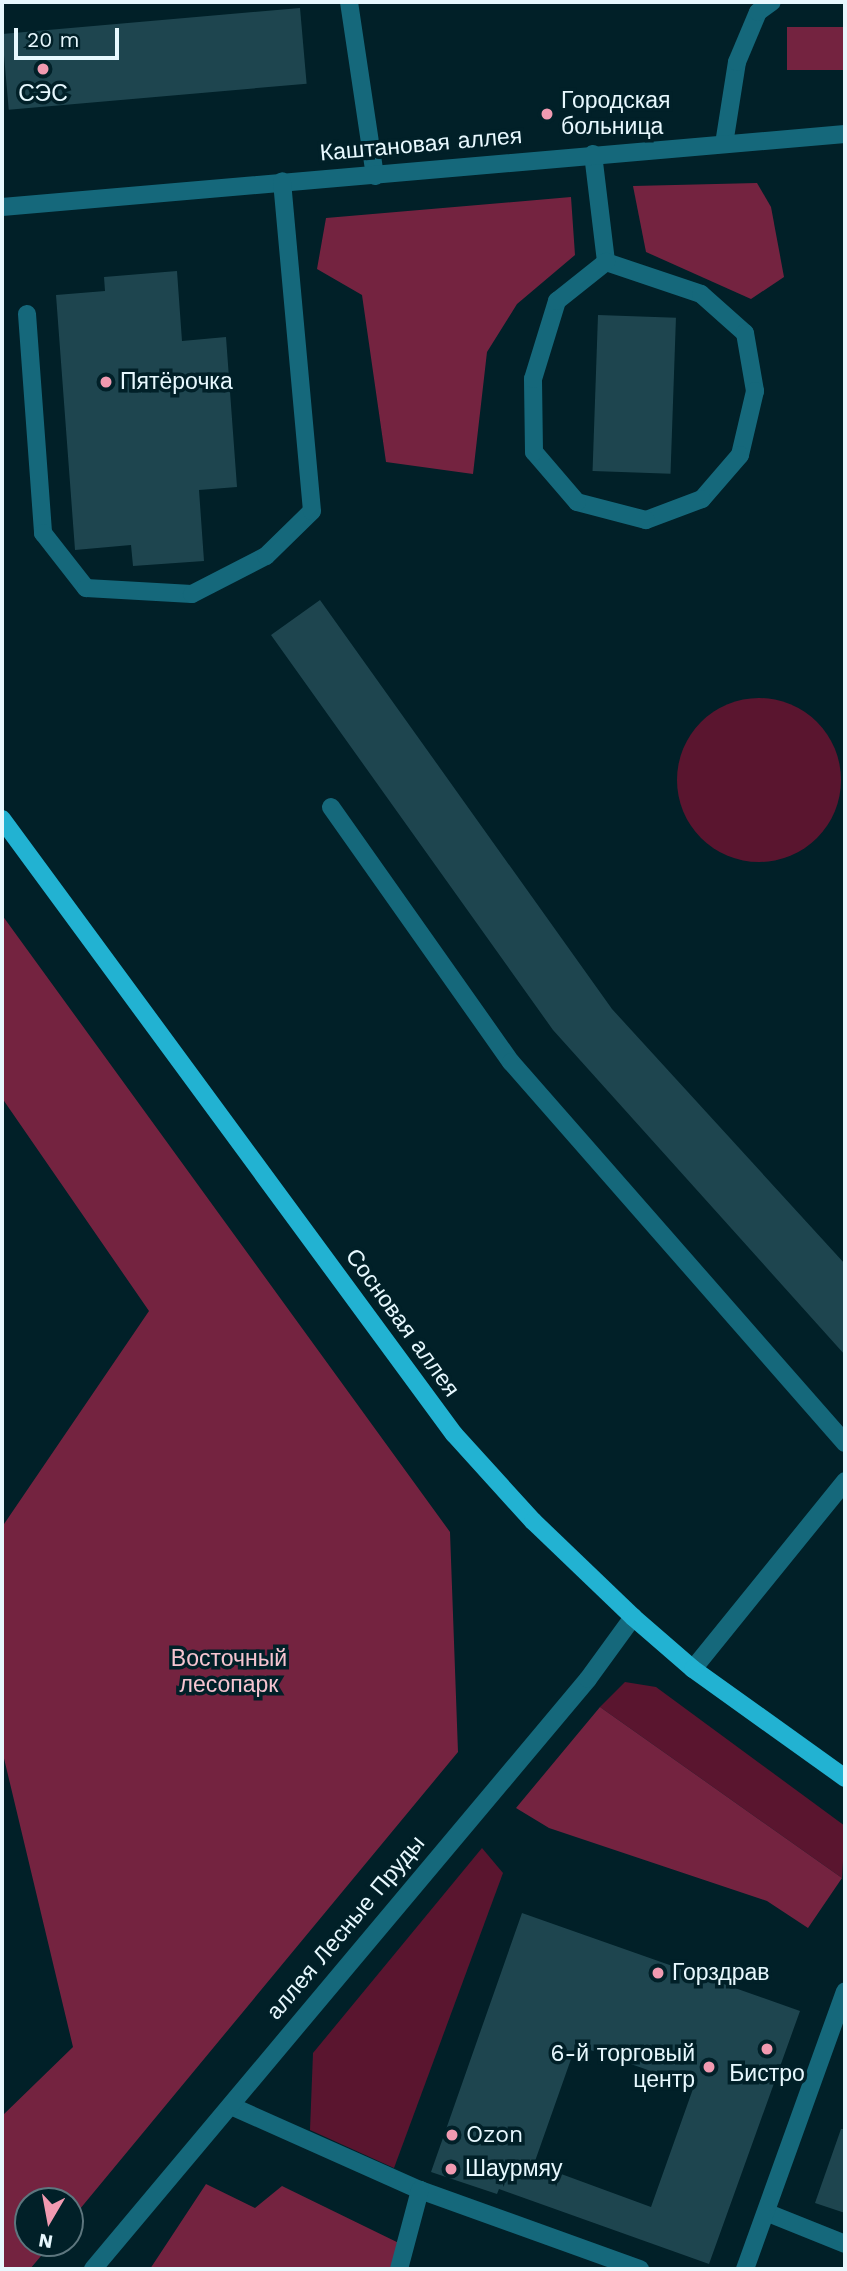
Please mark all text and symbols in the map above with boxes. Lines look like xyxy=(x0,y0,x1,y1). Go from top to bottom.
scale bar xyxy=(18,14,122,58)
text: 20 m xyxy=(27,27,79,52)
marker: СЭС xyxy=(35,61,51,77)
place label: СЭС xyxy=(18,80,68,108)
place label: Городская больница xyxy=(561,87,671,141)
marker: Городская больница xyxy=(539,106,555,122)
street label: Каштановая аллея xyxy=(319,122,523,168)
place label: Пятёрочка xyxy=(120,368,233,396)
marker: Пятёрочка xyxy=(98,374,114,390)
street label: Сосновая аллея xyxy=(339,1244,465,1402)
park label: Восточный лесопарк xyxy=(171,1645,287,1699)
street label: аллея Лесные Пруды xyxy=(261,1830,431,2026)
place label: Горздрав xyxy=(672,1959,770,1987)
marker: Горздрав xyxy=(650,1965,666,1981)
place label: 6-й торговый центр xyxy=(550,2040,695,2094)
marker: Бистро xyxy=(759,2041,775,2057)
marker: 6-й торговый центр xyxy=(701,2059,717,2075)
place label: Бистро xyxy=(729,2060,805,2088)
place label: Ozon xyxy=(466,2121,523,2149)
marker: Ozon xyxy=(444,2127,460,2143)
place label: Шаурмяу xyxy=(465,2155,562,2183)
marker: Шаурмяу xyxy=(443,2161,459,2177)
north arrow xyxy=(14,2187,84,2257)
text: N xyxy=(37,2229,55,2254)

